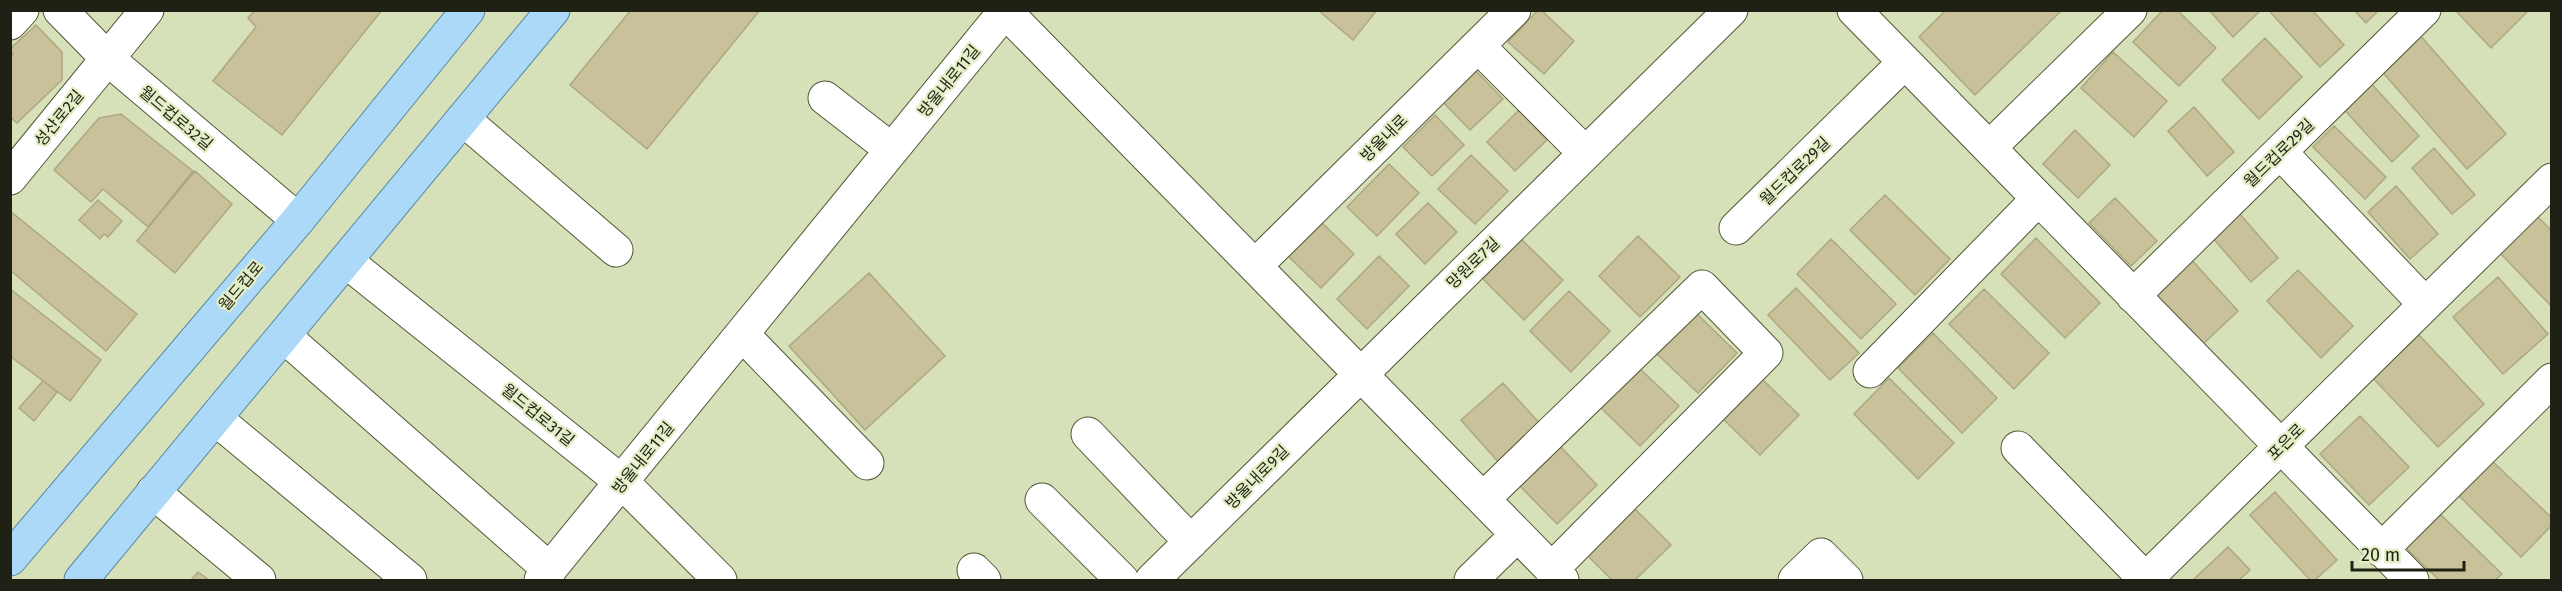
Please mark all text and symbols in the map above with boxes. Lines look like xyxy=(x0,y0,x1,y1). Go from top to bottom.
street label: 방울내로11길 xyxy=(914,41,984,121)
street label: 월드컵로32길 xyxy=(136,82,216,154)
street label: 성산로2길 xyxy=(31,86,87,150)
street label: 방울내로 xyxy=(1356,110,1412,166)
street label: 월드컵로29길 xyxy=(2240,115,2318,191)
street label: 월드컵로29길 xyxy=(1756,133,1834,209)
street label: 망원로7길 xyxy=(1443,233,1503,293)
street label: 월드컵로 xyxy=(215,257,267,315)
street label: 월드컵로31길 xyxy=(498,380,578,450)
street label: 방울내로11길 xyxy=(608,418,678,498)
street label: 포은로 xyxy=(2264,419,2309,464)
street label: 방울내로9길 xyxy=(1221,441,1293,513)
scale bar xyxy=(2352,534,2464,572)
text: 20 m xyxy=(2361,544,2400,566)

